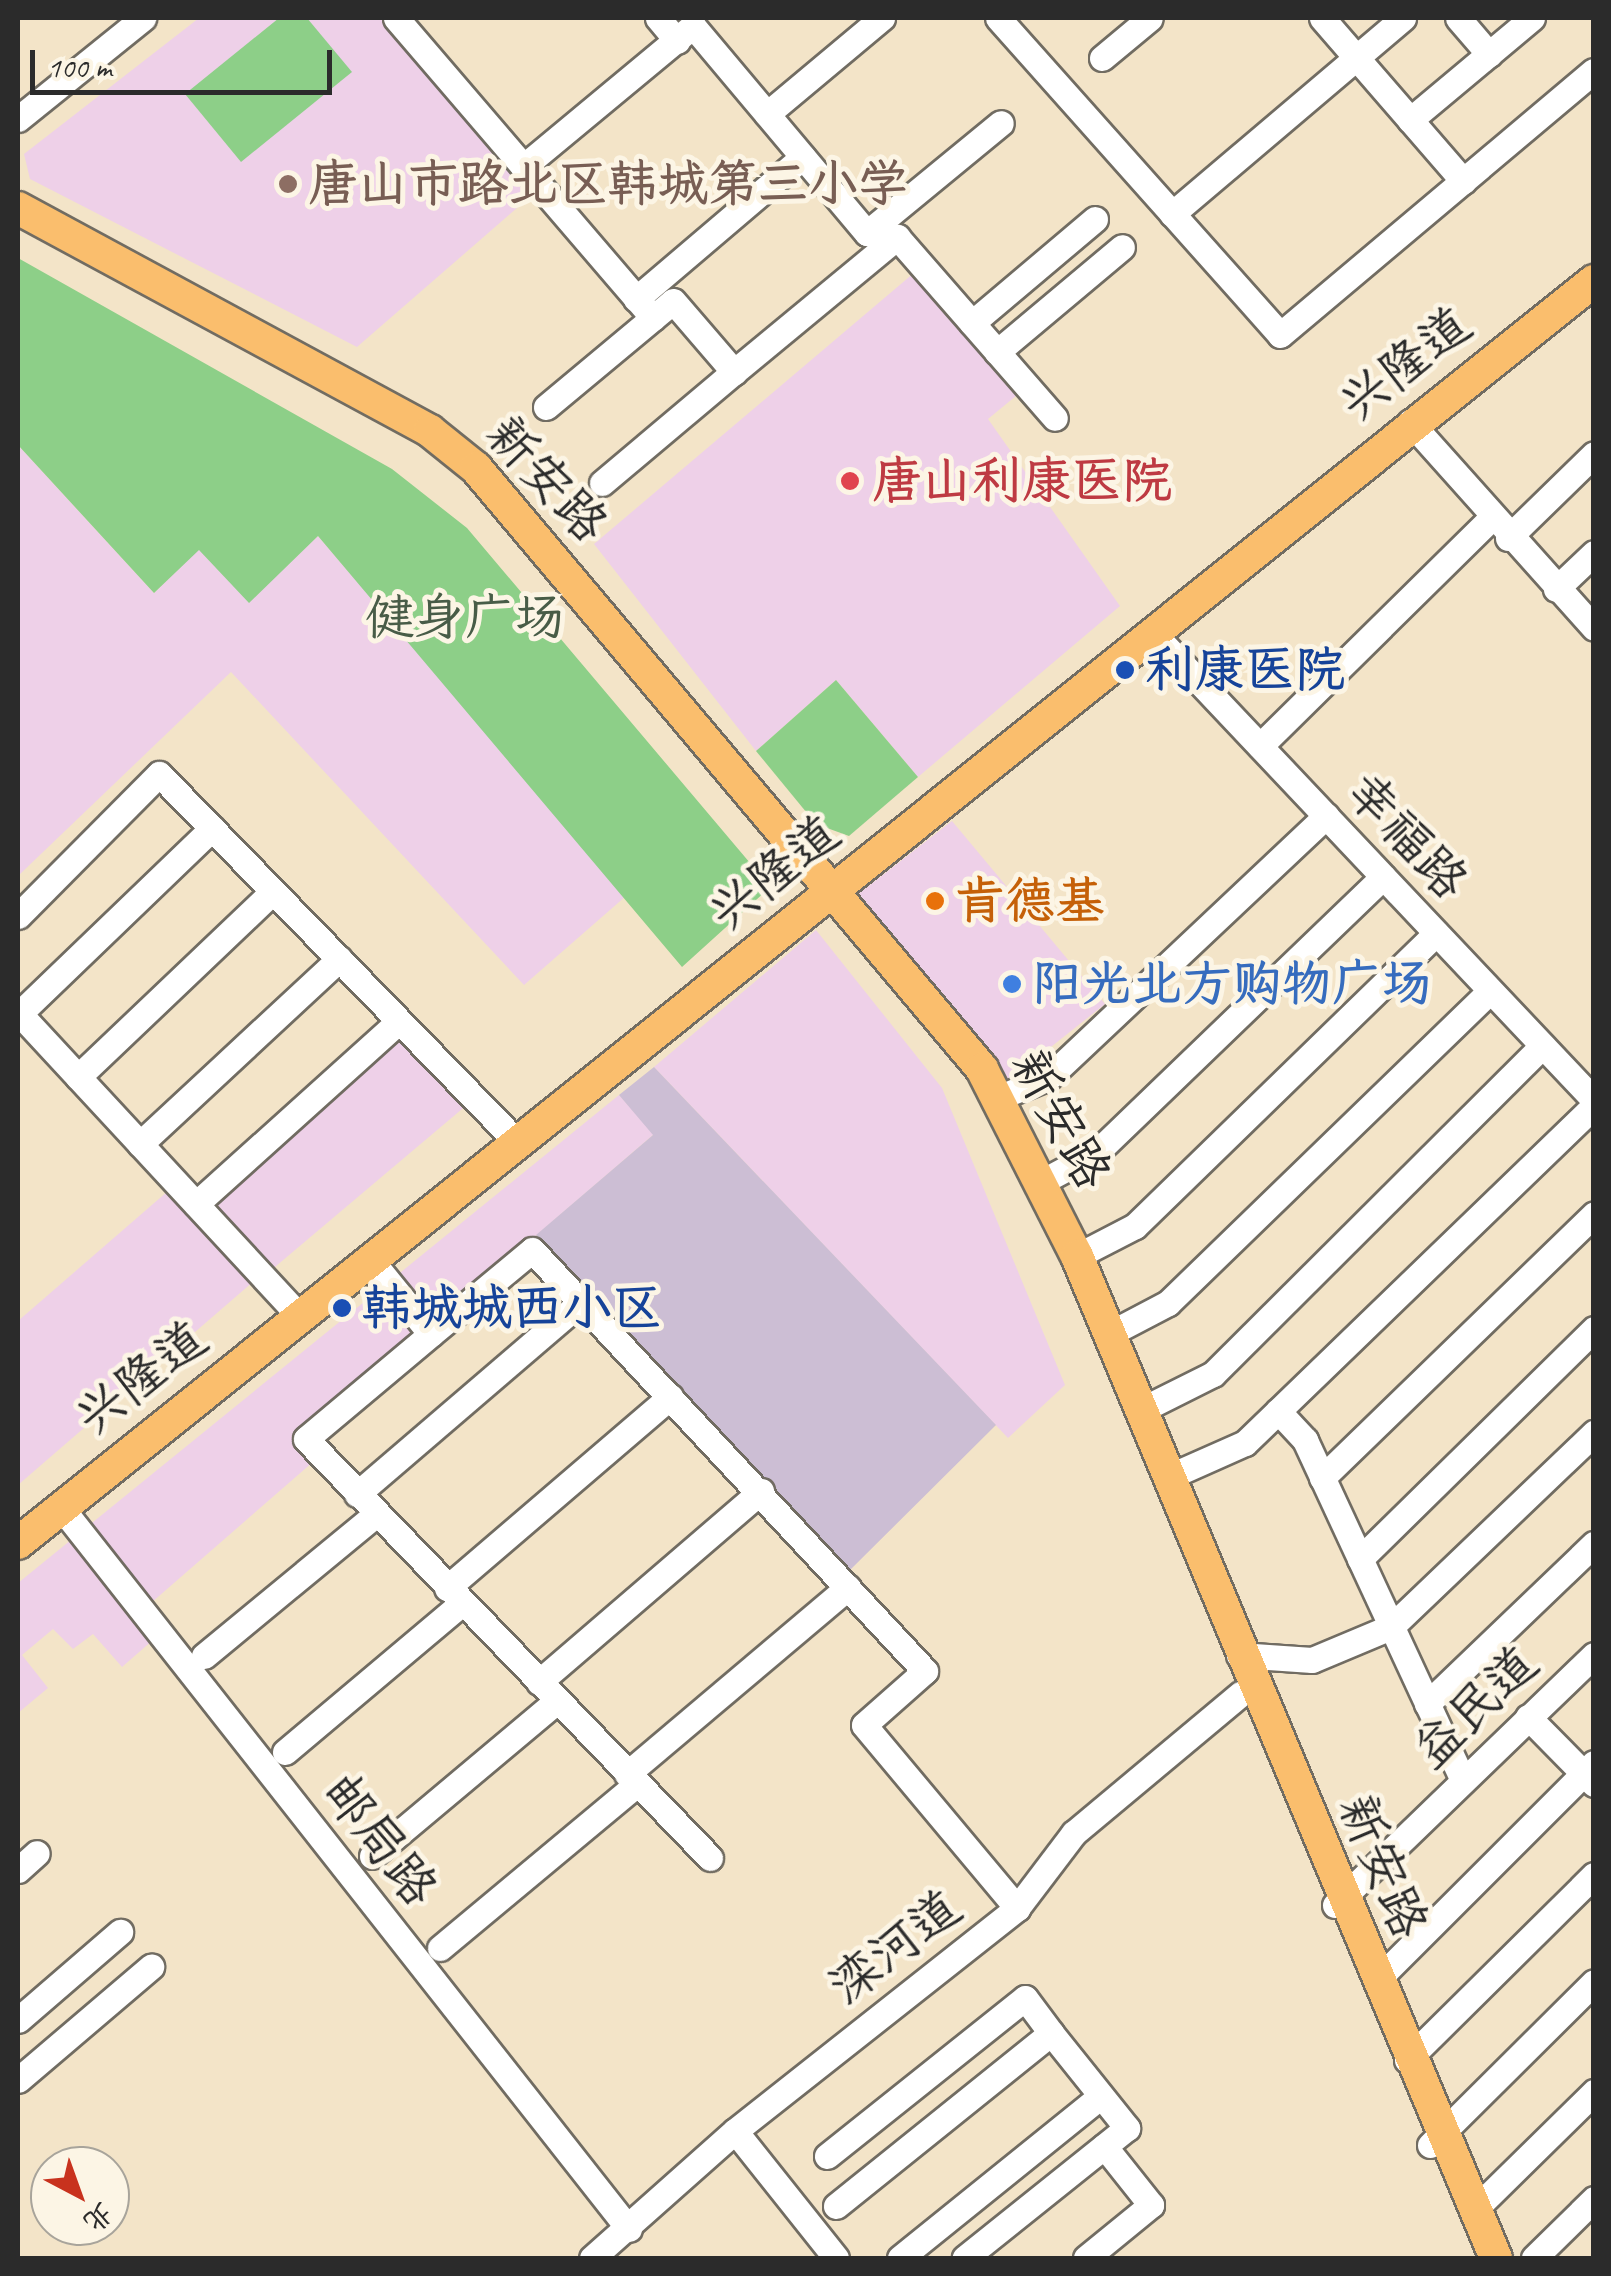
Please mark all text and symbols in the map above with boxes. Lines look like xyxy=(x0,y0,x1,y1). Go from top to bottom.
scale bar xyxy=(35,30,338,92)
text: 100 m xyxy=(47,48,112,86)
place label: 唐山市路北区韩城第三小学 xyxy=(308,154,908,214)
marker: 唐山市路北区韩城第三小学 xyxy=(277,173,299,195)
street label: 兴隆道 xyxy=(1327,294,1483,434)
street label: 新安路 xyxy=(474,404,620,554)
place label: 唐山利康医院 xyxy=(872,451,1172,511)
marker: 唐山利康医院 xyxy=(837,468,863,494)
park label: 健身广场 xyxy=(365,588,565,648)
place label: 利康医院 xyxy=(1145,640,1345,700)
marker: 利康医院 xyxy=(1114,659,1136,681)
street label: 幸福路 xyxy=(1334,761,1480,911)
street label: 兴隆道 xyxy=(697,802,851,944)
place label: 肯德基 xyxy=(955,871,1105,931)
marker: 肯德基 xyxy=(924,890,946,912)
place label: 阳光北方购物广场 xyxy=(1032,954,1432,1014)
marker: 阳光北方购物广场 xyxy=(1001,973,1023,995)
street label: 新安路 xyxy=(998,1039,1124,1199)
place label: 韩城城西小区 xyxy=(362,1278,662,1338)
marker: 韩城城西小区 xyxy=(331,1297,353,1319)
street label: 兴隆道 xyxy=(63,1308,219,1448)
street label: 益民道 xyxy=(1400,1633,1550,1781)
street label: 邮局路 xyxy=(310,1762,450,1918)
street label: 新安路 xyxy=(1326,1785,1440,1947)
street label: 滦河道 xyxy=(817,1877,973,2017)
north arrow xyxy=(30,2146,130,2246)
text: 北 xyxy=(77,2195,121,2240)

